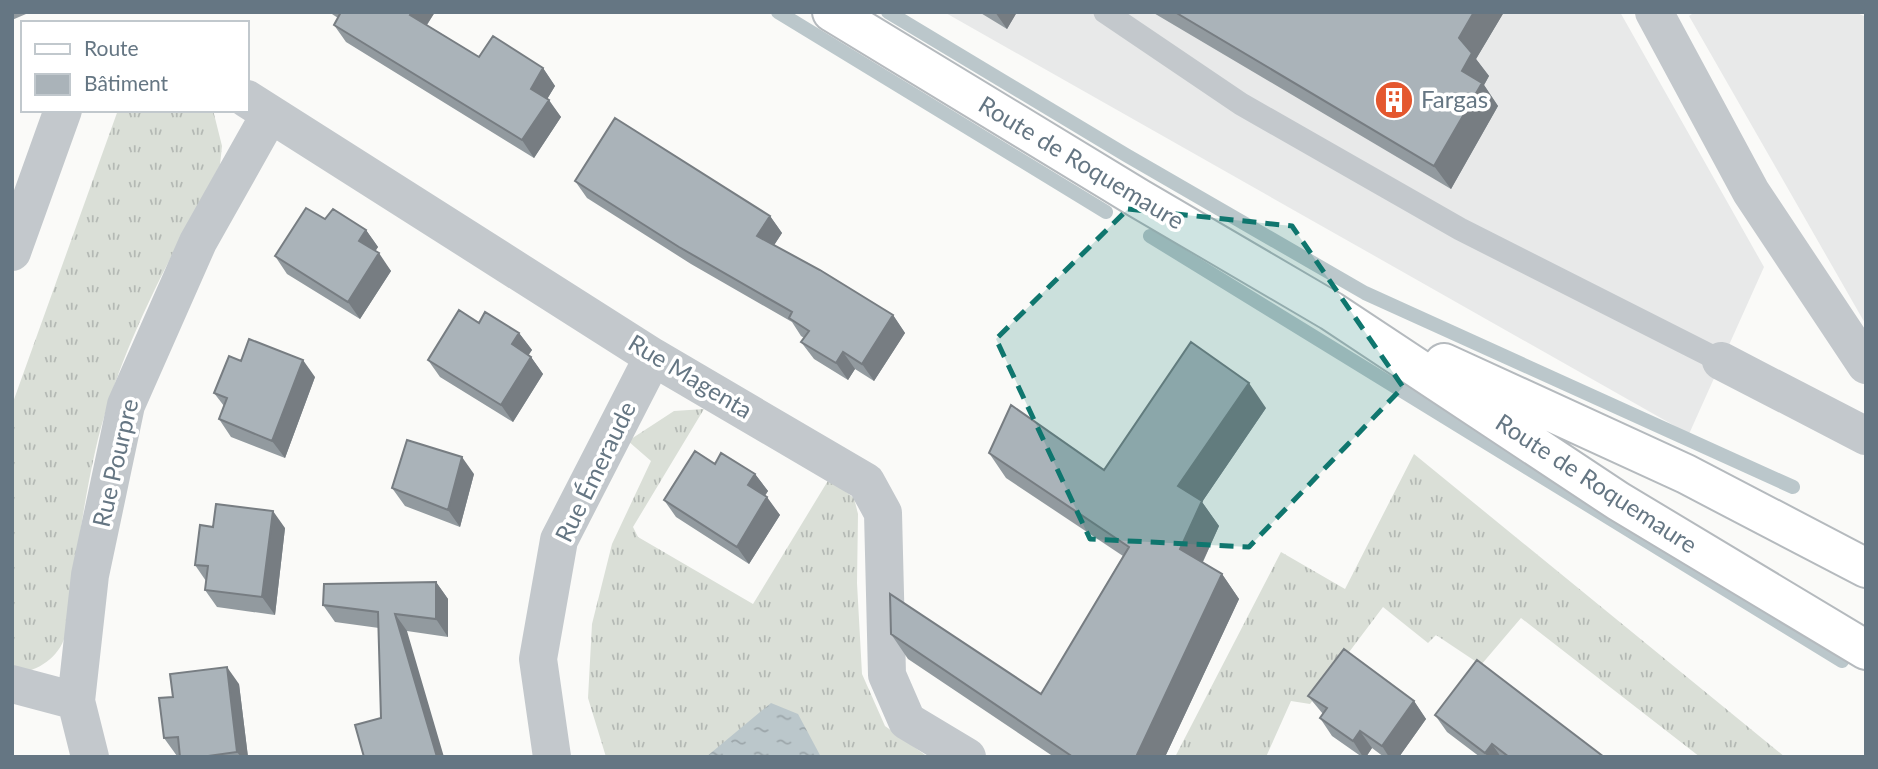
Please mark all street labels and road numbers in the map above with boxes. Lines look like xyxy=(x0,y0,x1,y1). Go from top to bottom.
street label: Route de Roquemaure xyxy=(974,89,1190,234)
street label: Rue Magenta xyxy=(624,327,758,424)
street label: Rue Pourpre xyxy=(86,396,143,530)
street label: Rue Émeraude xyxy=(548,396,641,546)
street label: Route de Roquemaure xyxy=(1491,407,1703,559)

